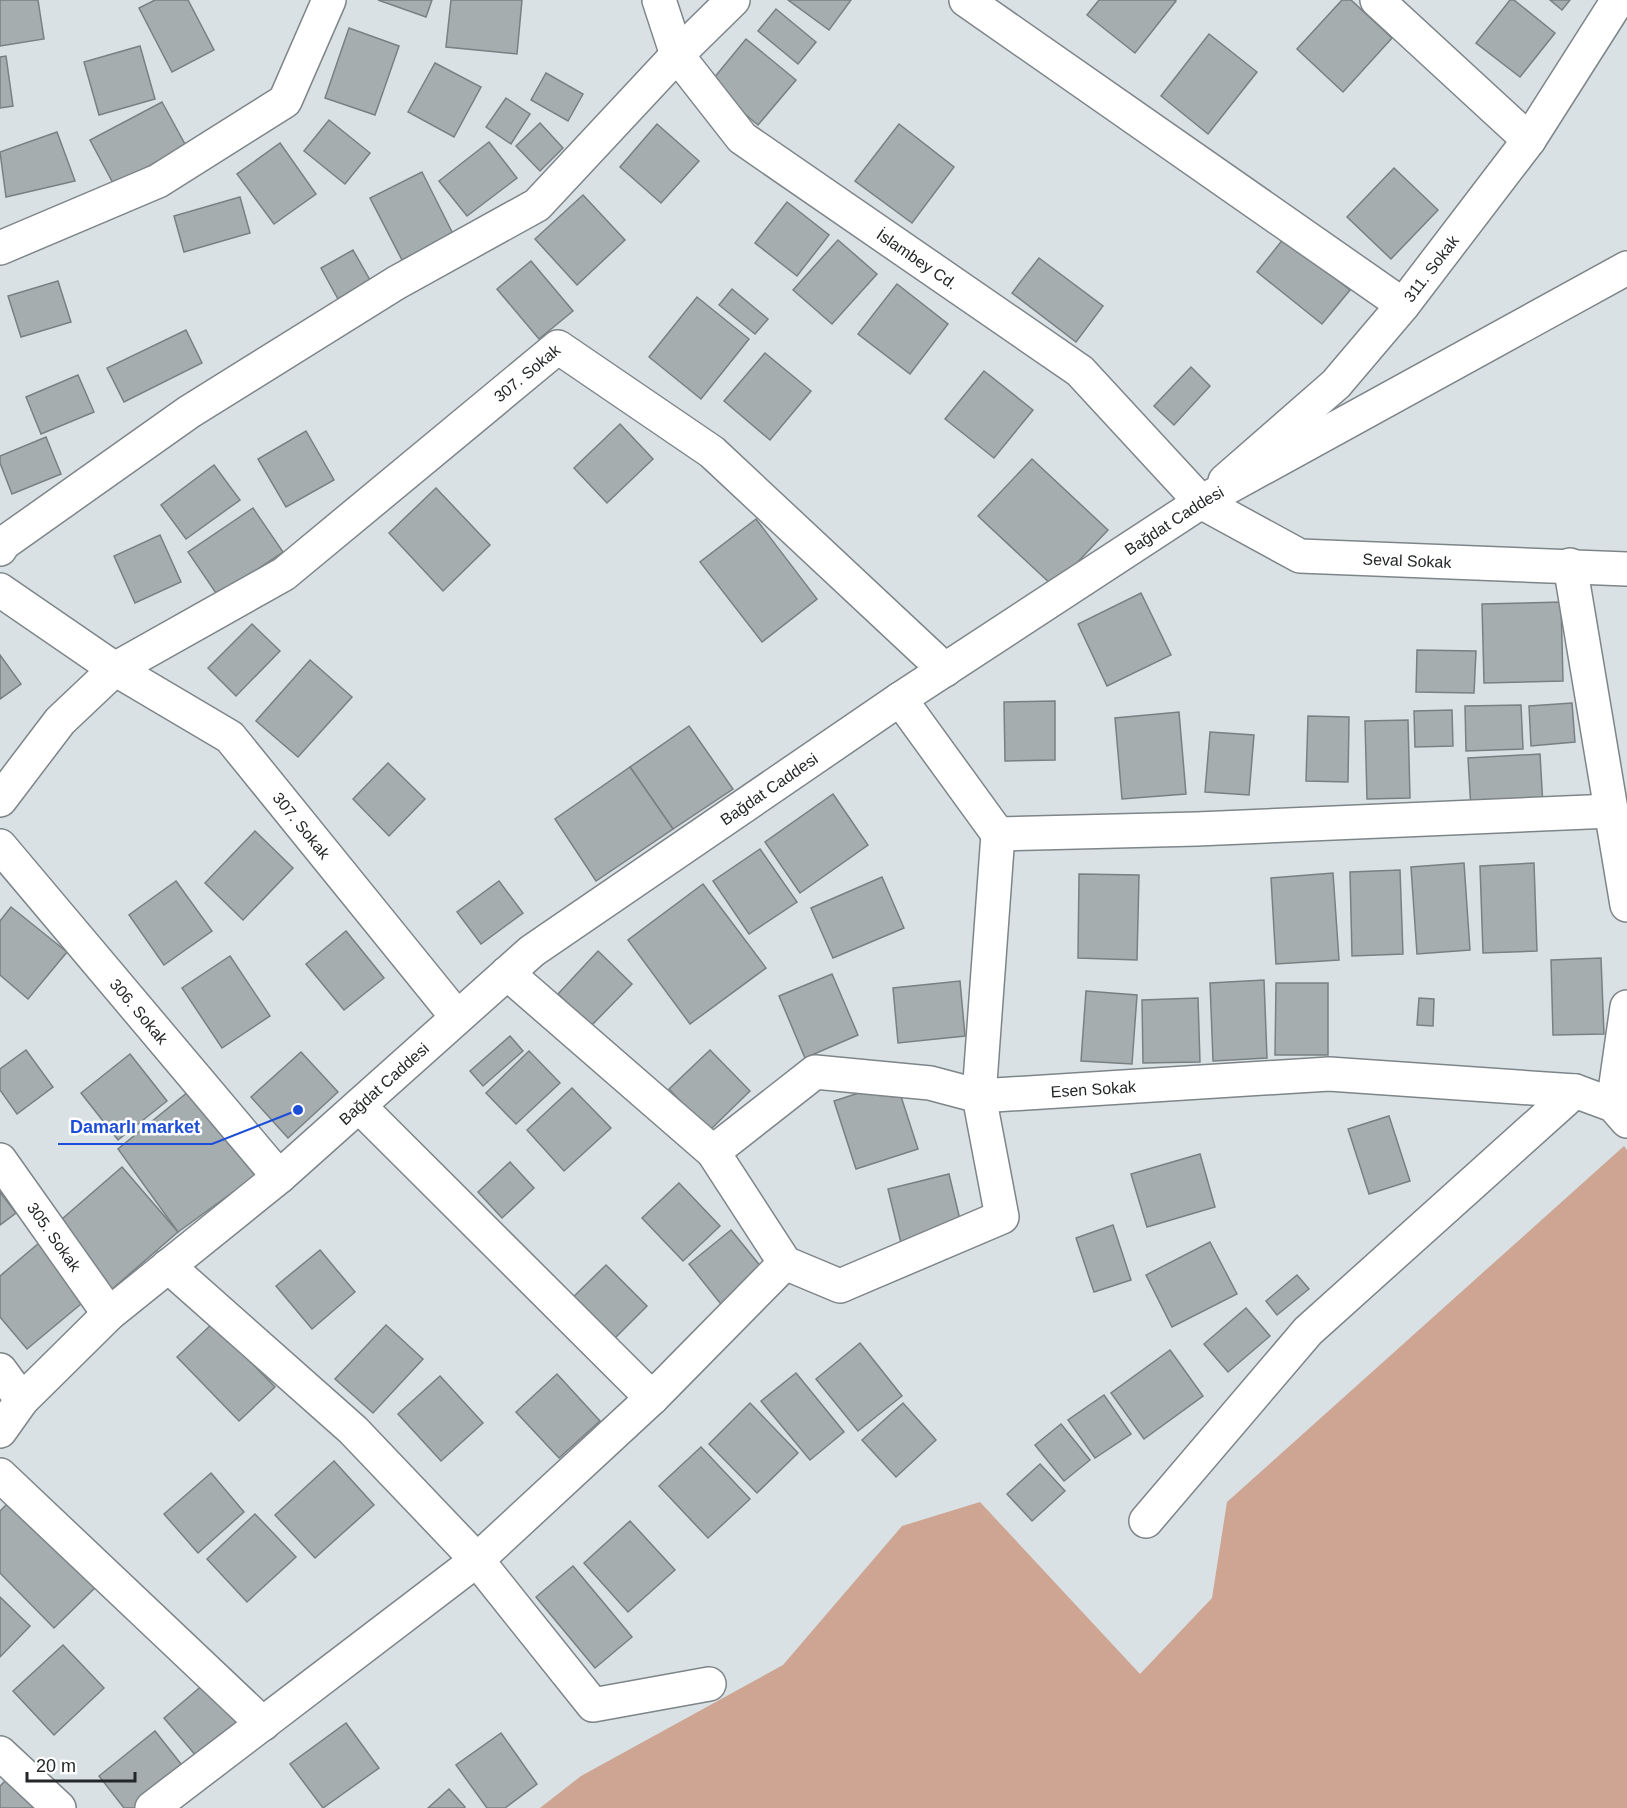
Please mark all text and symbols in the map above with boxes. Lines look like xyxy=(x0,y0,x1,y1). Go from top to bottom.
street label: İslambey Cd. xyxy=(874,224,960,292)
street label: 311. Sokak xyxy=(1400,231,1462,305)
street label: 307. Sokak xyxy=(490,340,564,405)
street label: Bağdat Caddesi xyxy=(1121,483,1226,558)
street label: Seval Sokak xyxy=(1362,550,1453,571)
street label: Bağdat Caddesi xyxy=(717,750,821,828)
street label: 307. Sokak xyxy=(270,789,334,863)
street label: 306. Sokak xyxy=(107,975,172,1048)
street label: Bağdat Caddesi xyxy=(335,1039,432,1128)
street label: Esen Sokak xyxy=(1050,1078,1137,1100)
callout: Damarlı market xyxy=(58,1108,212,1144)
text: Damarlı market xyxy=(70,1117,200,1137)
street label: 305. Sokak xyxy=(24,1199,85,1275)
scale bar xyxy=(27,1745,135,1783)
text: 20 m xyxy=(36,1756,76,1776)

